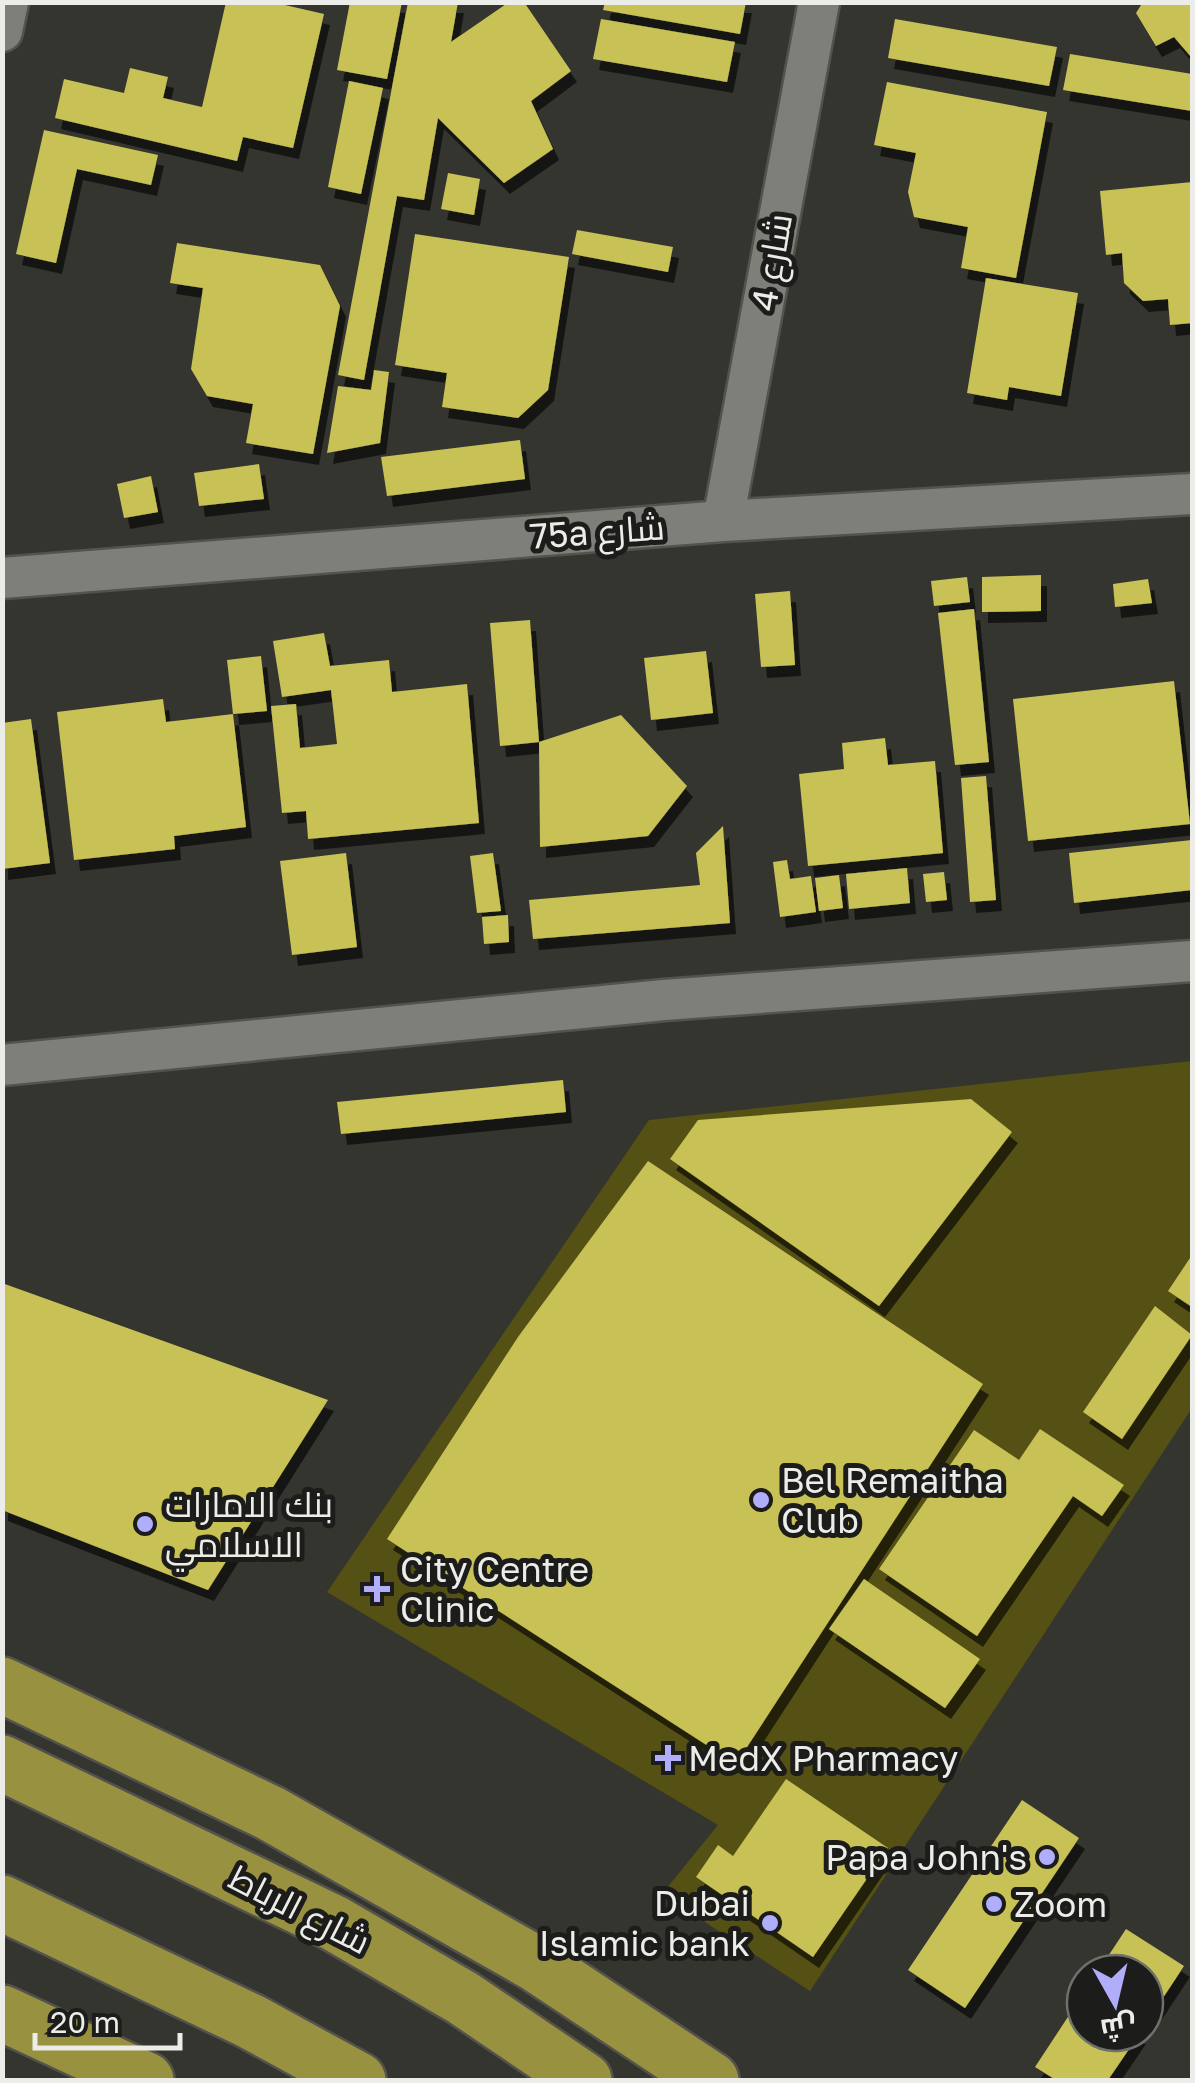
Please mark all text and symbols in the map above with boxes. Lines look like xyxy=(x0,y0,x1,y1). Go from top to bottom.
street label: شارع 4 xyxy=(742,210,803,314)
street label: 75a شارع xyxy=(528,505,666,560)
place label: Bel Remaitha Club xyxy=(781,1459,1004,1541)
place label: بنك الامارات الاسلامي xyxy=(165,1483,333,1572)
marker: Bel Remaitha Club xyxy=(750,1489,772,1511)
marker: بنك الامارات الاسلامي xyxy=(134,1513,156,1535)
place label: City Centre Clinic xyxy=(400,1548,589,1630)
marker: City Centre Clinic xyxy=(364,1576,390,1602)
place label: MedX Pharmacy xyxy=(688,1737,958,1779)
marker: MedX Pharmacy xyxy=(657,1747,679,1769)
place label: Papa John's xyxy=(825,1836,1027,1878)
marker: Papa John's xyxy=(1036,1846,1058,1868)
street label: شارع الرباط xyxy=(221,1856,377,1965)
place label: Dubai Islamic bank xyxy=(539,1882,750,1964)
place label: Zoom xyxy=(1014,1883,1107,1925)
marker: Zoom xyxy=(983,1893,1005,1915)
marker: Dubai Islamic bank xyxy=(759,1912,781,1934)
north arrow xyxy=(1065,1953,1165,2053)
scale bar xyxy=(35,1988,180,2050)
text: 20 m xyxy=(50,2004,120,2040)
text: ش xyxy=(1098,2008,1139,2047)

